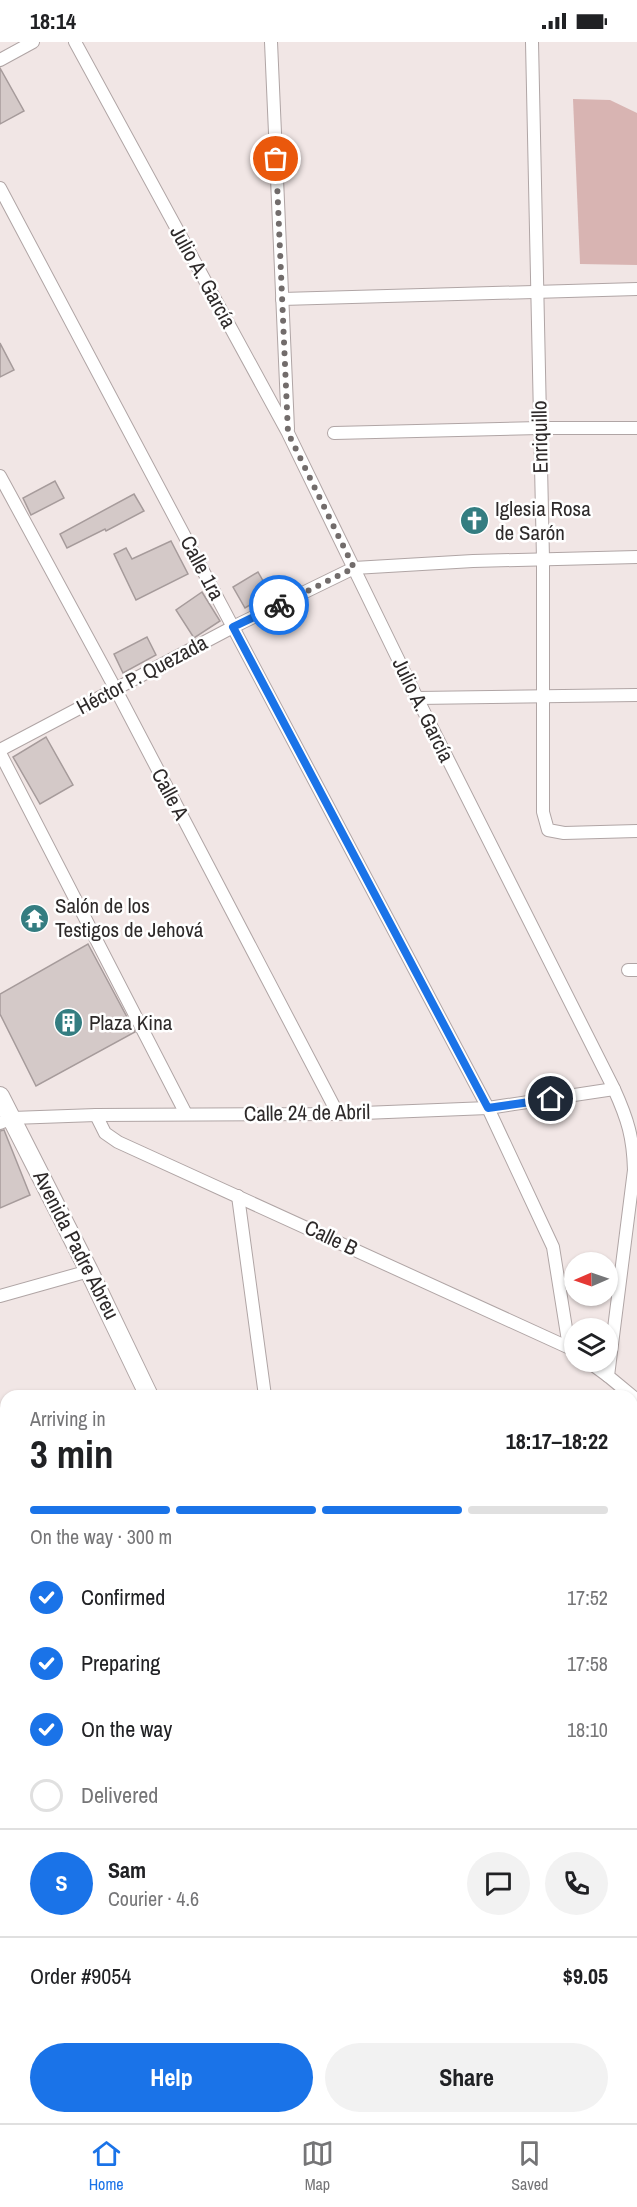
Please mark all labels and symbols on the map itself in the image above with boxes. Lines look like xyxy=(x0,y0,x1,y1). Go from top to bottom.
pin xyxy=(250,133,301,184)
street label: Julio A. García xyxy=(163,220,244,334)
street label: Enriquillo xyxy=(524,400,555,474)
place label: Iglesia Rosa de Sarón xyxy=(495,494,591,547)
church icon: Iglesia Rosa de Sarón xyxy=(458,505,490,537)
street label: Calle 1ra xyxy=(173,531,232,605)
courier xyxy=(249,575,309,635)
street label: Héctor P. Quezada xyxy=(71,628,213,721)
street label: Julio A. García xyxy=(386,653,461,767)
street label: Calle A xyxy=(145,763,196,825)
place label: Salón de los Testigos de Jehová xyxy=(55,891,204,944)
temple icon: Salón de los Testigos de Jehová xyxy=(18,902,50,934)
building icon: Plaza Kina xyxy=(52,1007,84,1039)
place label: Plaza Kina xyxy=(89,1008,173,1037)
pin xyxy=(525,1073,576,1124)
street label: Calle 24 de Abril xyxy=(244,1097,370,1128)
street label: Avenida Padre Abreu xyxy=(26,1164,126,1324)
street label: Calle B xyxy=(300,1213,362,1262)
north arrow xyxy=(564,1252,618,1306)

